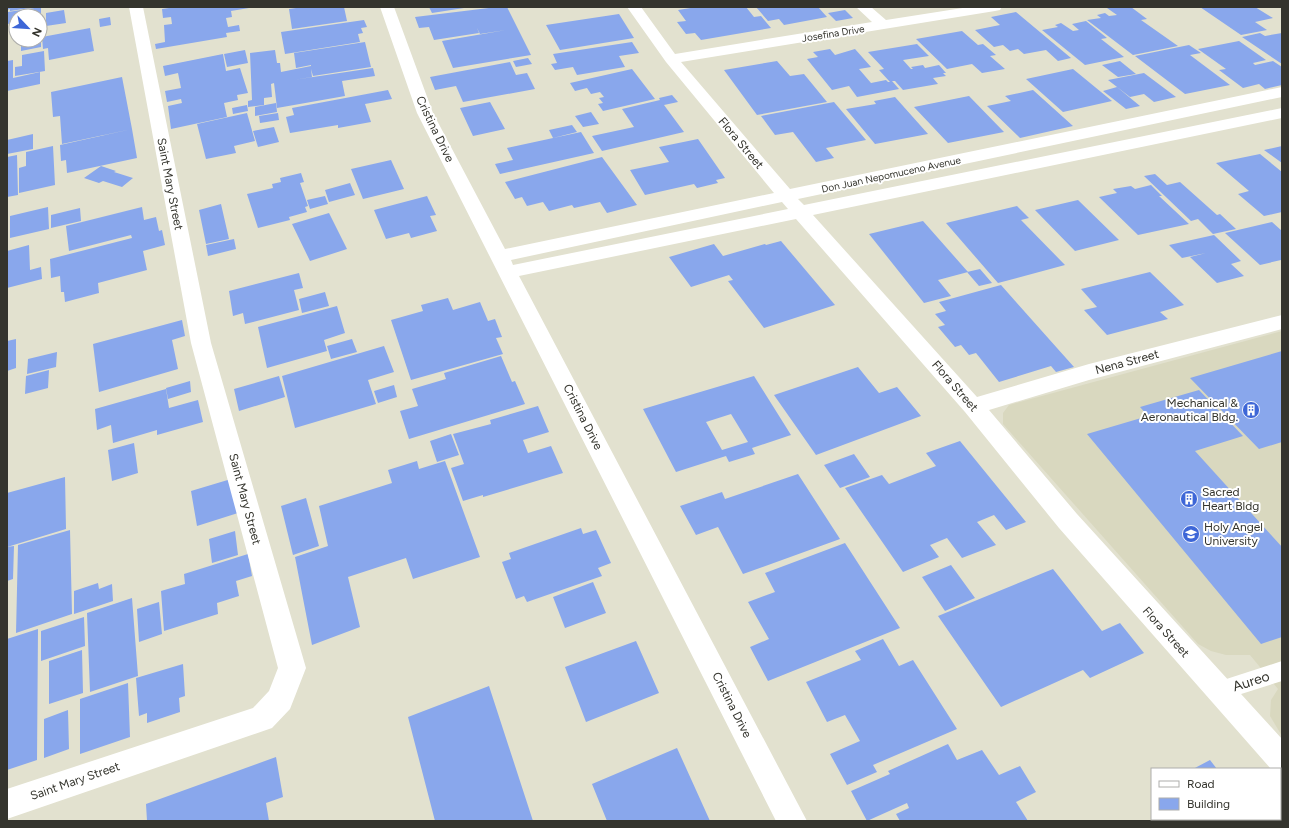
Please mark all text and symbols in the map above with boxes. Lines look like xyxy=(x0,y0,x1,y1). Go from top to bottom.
north arrow xyxy=(8,8,48,48)
street label: Josefina Drive xyxy=(801,22,866,45)
text: N xyxy=(29,25,44,39)
street label: Cristina Drive xyxy=(413,94,457,165)
street label: Flora Street xyxy=(715,114,767,172)
street label: Saint Mary Street xyxy=(154,137,186,232)
street label: Don Juan Nepomuceno Avenue xyxy=(820,153,962,196)
street label: Nena Street xyxy=(1094,347,1161,377)
street label: Flora Street xyxy=(929,358,981,415)
street label: Cristina Drive xyxy=(560,382,606,453)
place label: Mechanical & Aeronautical Bldg. xyxy=(1141,396,1238,424)
building icon: Mechanical & Aeronautical Bldg. xyxy=(1241,400,1261,420)
street label: Saint Mary Street xyxy=(226,452,264,546)
place label: Sacred Heart Bldg xyxy=(1202,485,1259,513)
building icon: Sacred Heart Bldg xyxy=(1179,489,1199,509)
place label: Holy Angel University xyxy=(1204,520,1263,548)
school or university icon: Holy Angel University xyxy=(1181,524,1201,544)
street label: Flora Street xyxy=(1140,604,1193,660)
street label: Aureo xyxy=(1231,668,1272,695)
street label: Cristina Drive xyxy=(709,670,755,741)
street label: Saint Mary Street xyxy=(28,759,122,803)
legend xyxy=(1151,768,1281,820)
text: Road xyxy=(1187,777,1215,791)
text: Building xyxy=(1187,797,1230,811)

